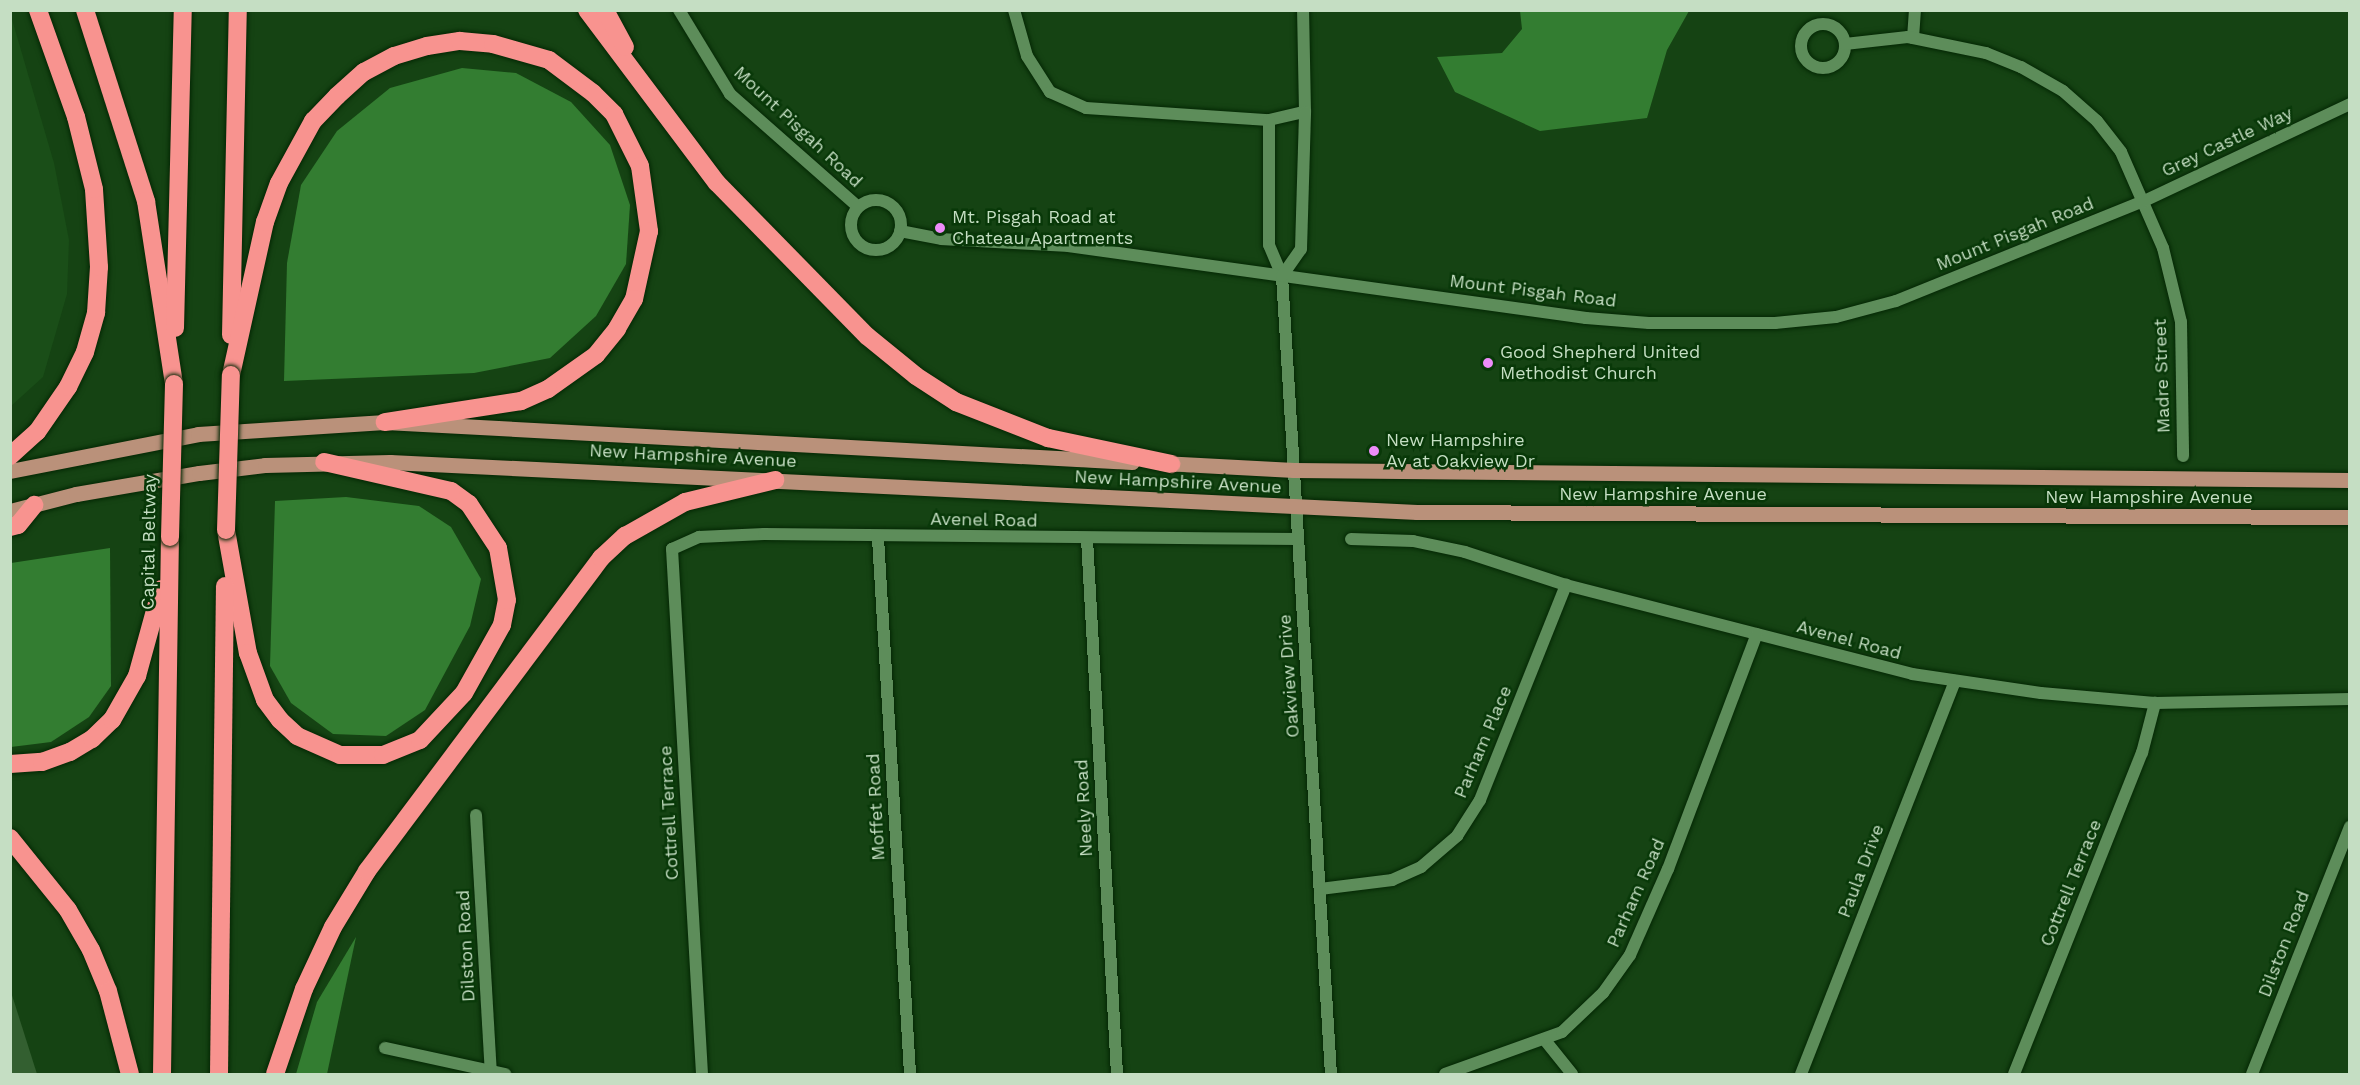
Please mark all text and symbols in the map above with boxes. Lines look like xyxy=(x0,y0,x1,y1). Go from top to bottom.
street label: Mount Pisgah Road xyxy=(729,62,867,192)
street label: Grey Castle Way xyxy=(2158,102,2296,182)
street label: Mount Pisgah Road xyxy=(1933,193,2097,275)
place label: Mt. Pisgah Road at Chateau Apartments xyxy=(952,207,1134,250)
marker: Mt. Pisgah Road at Chateau Apartments xyxy=(933,221,947,235)
street label: Mount Pisgah Road xyxy=(1448,270,1618,312)
street label: Madre Street xyxy=(2149,318,2175,434)
place label: Good Shepherd United Methodist Church xyxy=(1500,342,1700,385)
marker: Good Shepherd United Methodist Church xyxy=(1481,356,1495,370)
place label: New Hampshire Av at Oakview Dr xyxy=(1386,430,1536,472)
street label: New Hampshire Avenue xyxy=(588,440,798,472)
marker: New Hampshire Av at Oakview Dr xyxy=(1367,444,1381,458)
street label: New Hampshire Avenue xyxy=(1073,466,1283,498)
street label: Capital Beltway xyxy=(137,474,161,610)
street label: New Hampshire Avenue xyxy=(1559,483,1767,505)
street label: New Hampshire Avenue xyxy=(2045,486,2253,508)
street label: Avenel Road xyxy=(930,508,1038,532)
street label: Oakview Drive xyxy=(1274,613,1304,739)
street label: Avenel Road xyxy=(1794,616,1904,664)
street label: Parham Place xyxy=(1450,682,1516,802)
street label: Cottrell Terrace xyxy=(655,745,683,881)
street label: Moffet Road xyxy=(862,753,890,861)
street label: Neely Road xyxy=(1071,758,1097,858)
street label: Cottrell Terrace xyxy=(2036,816,2106,950)
street label: Paula Drive xyxy=(1833,821,1889,921)
street label: Parham Road xyxy=(1602,835,1670,951)
street label: Dilston Road xyxy=(2254,888,2314,1000)
street label: Dilston Road xyxy=(452,889,480,1003)

